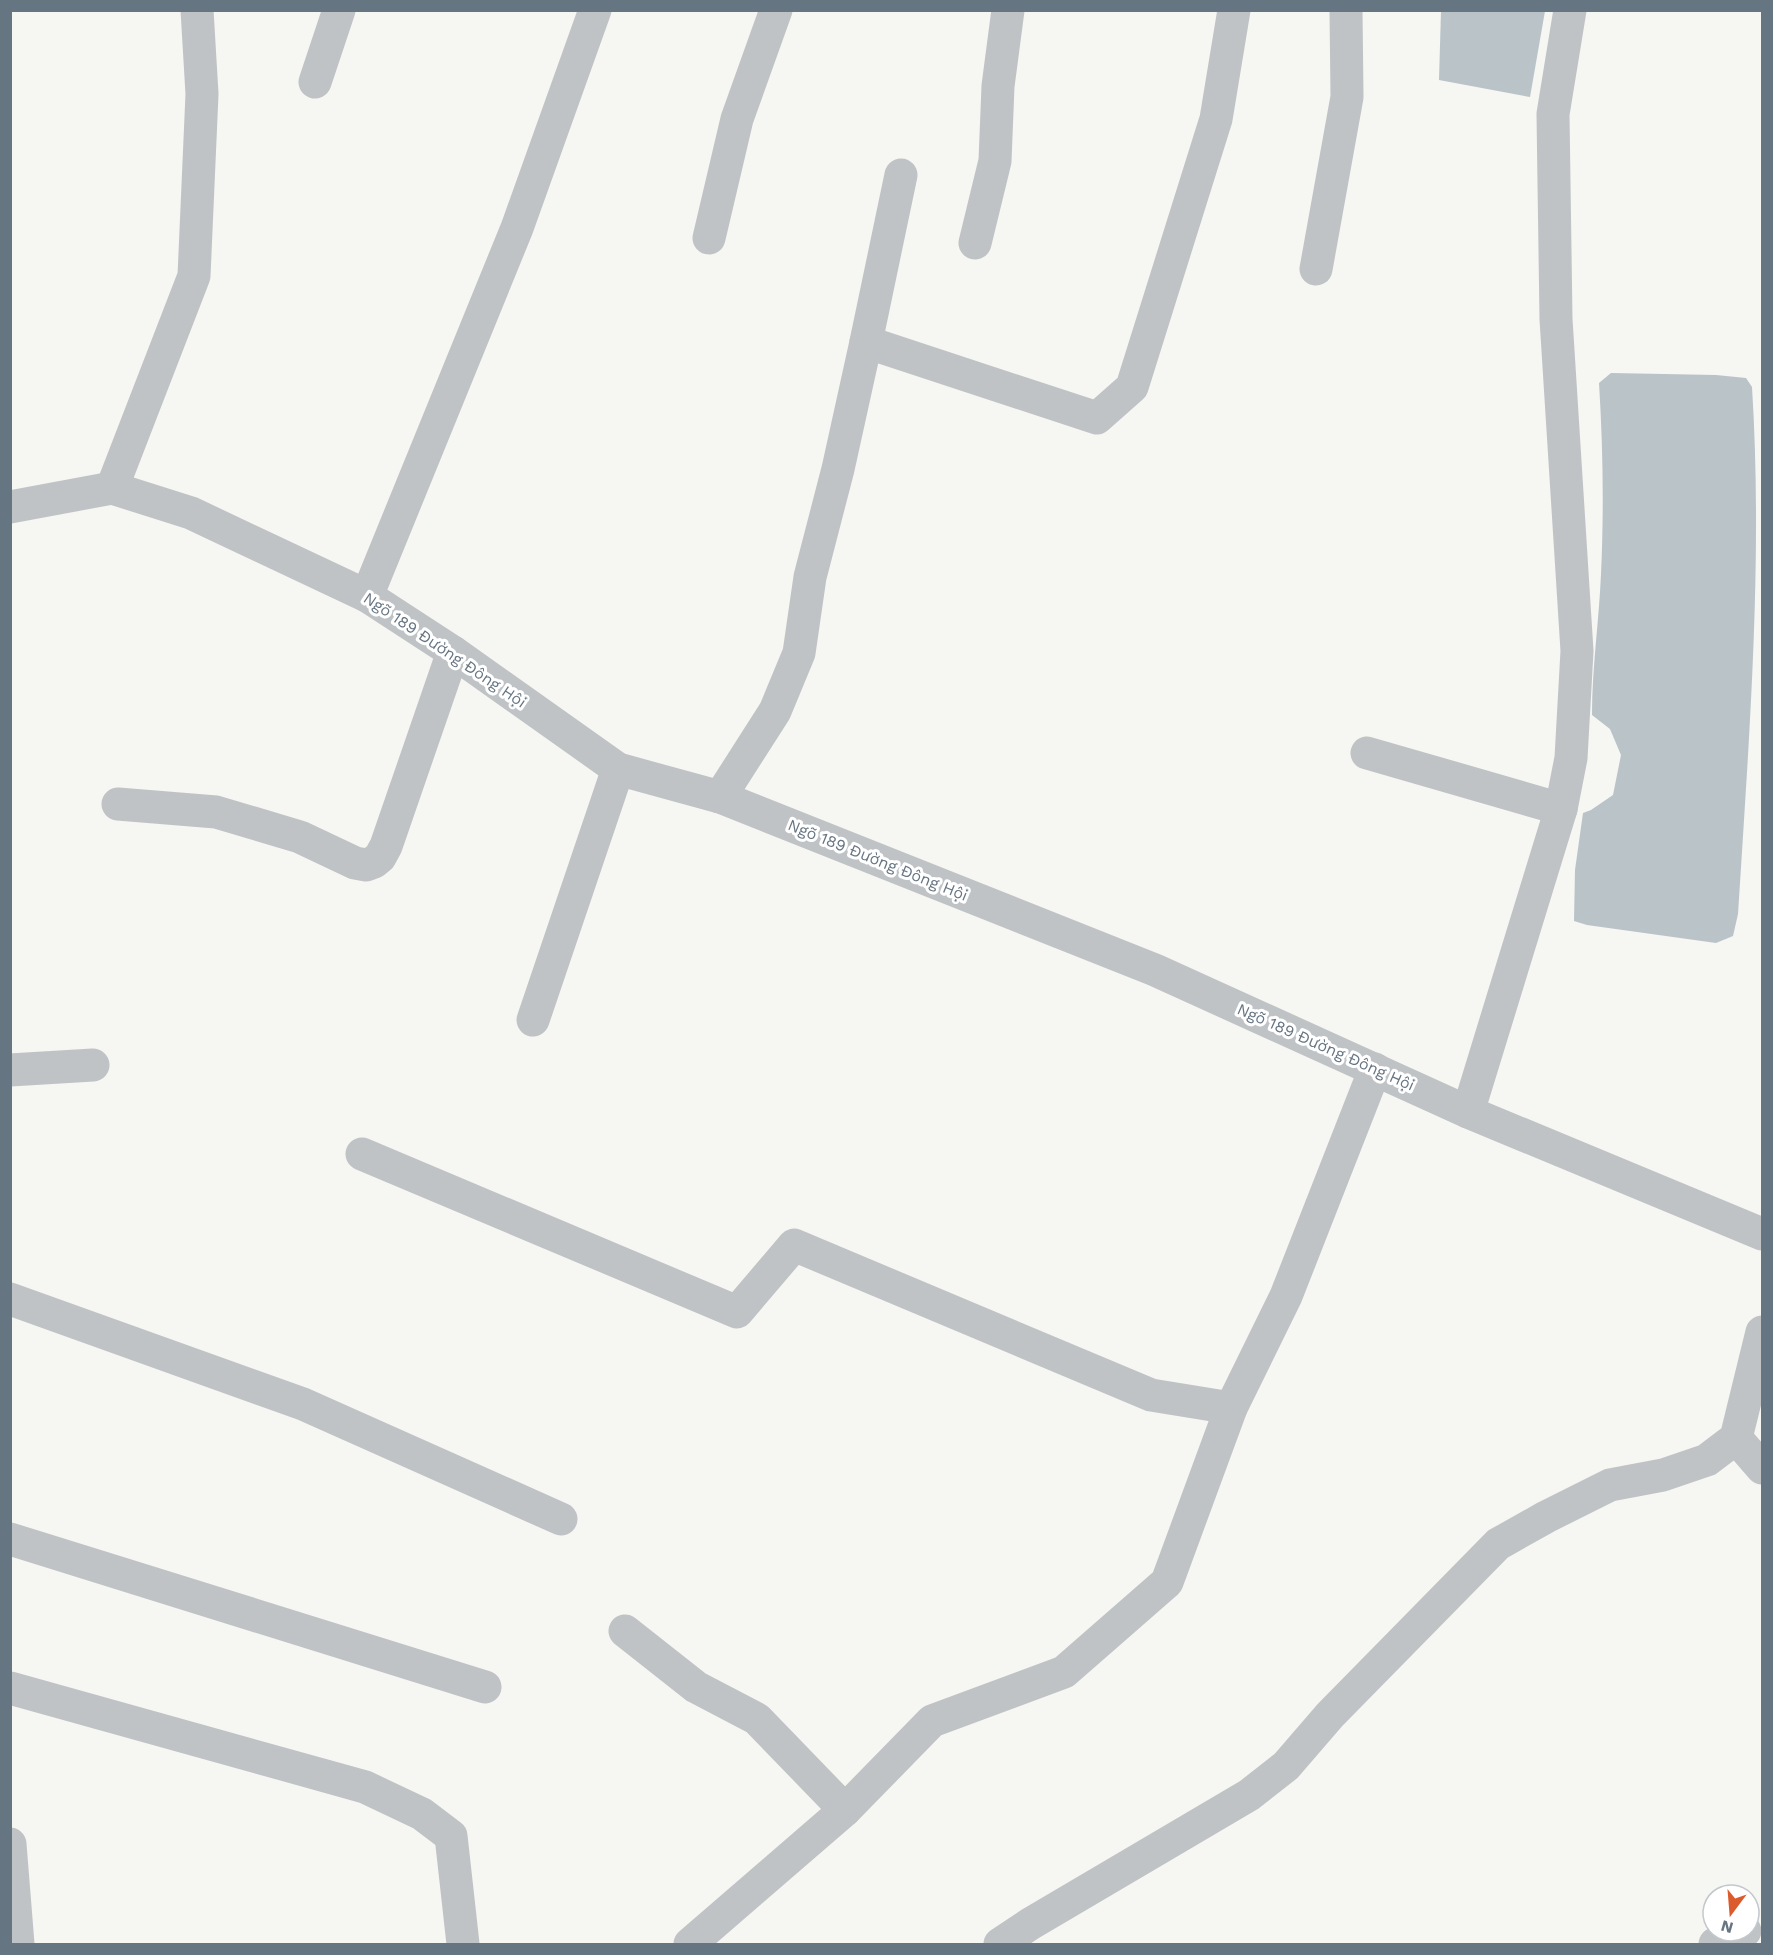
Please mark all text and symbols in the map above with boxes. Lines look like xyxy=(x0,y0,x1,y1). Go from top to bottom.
street label: Ngõ 189 Đường Đông Hội xyxy=(360,588,530,712)
street label: Ngõ 189 Đường Đông Hội xyxy=(785,815,971,905)
street label: Ngõ 189 Đường Đông Hội xyxy=(1234,999,1418,1095)
north arrow xyxy=(1701,1883,1761,1943)
text: N xyxy=(1719,1916,1735,1938)

